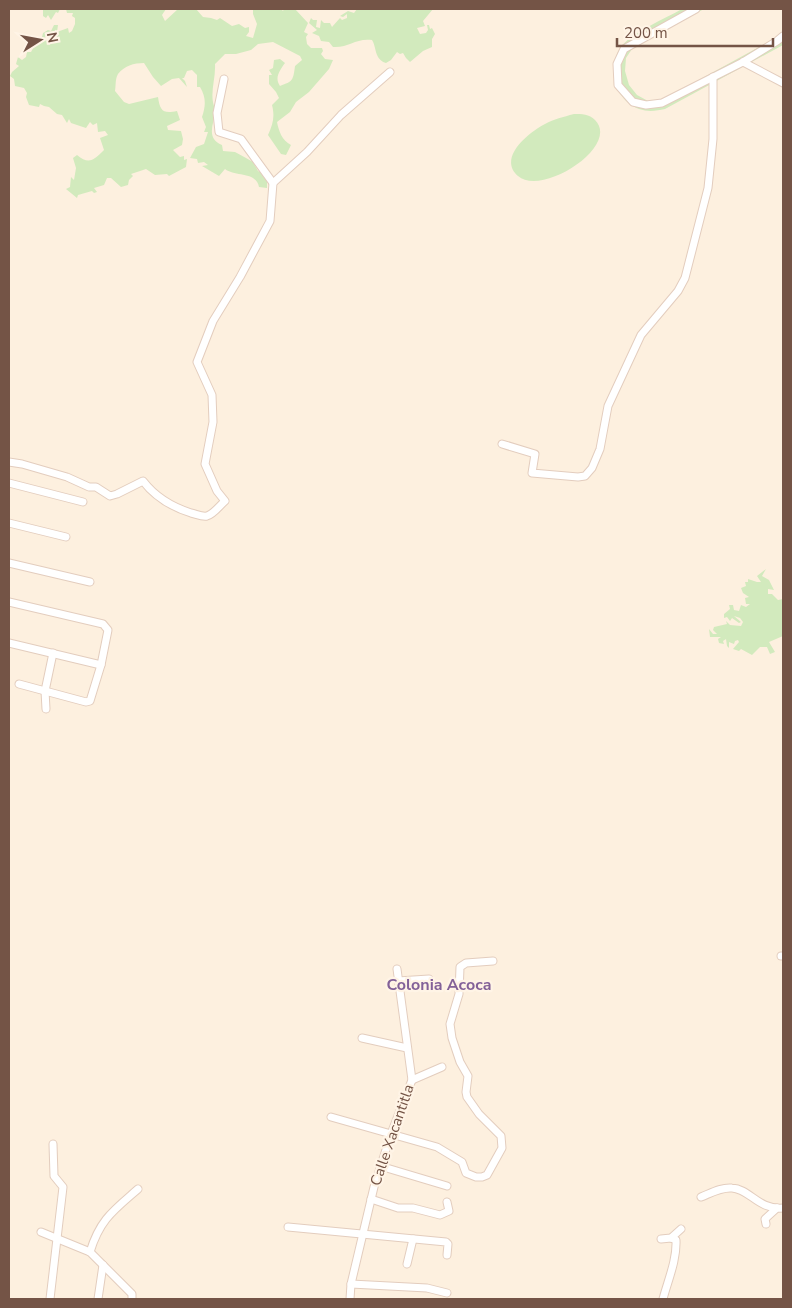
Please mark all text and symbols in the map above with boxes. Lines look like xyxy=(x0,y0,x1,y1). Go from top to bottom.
north arrow xyxy=(15,15,65,65)
scale bar xyxy=(617,15,773,47)
text: 200 m xyxy=(624,23,668,43)
text: N xyxy=(42,31,63,45)
district label: Colonia Acoca xyxy=(387,974,491,996)
street label: Calle Xacantitla xyxy=(365,1082,419,1188)

